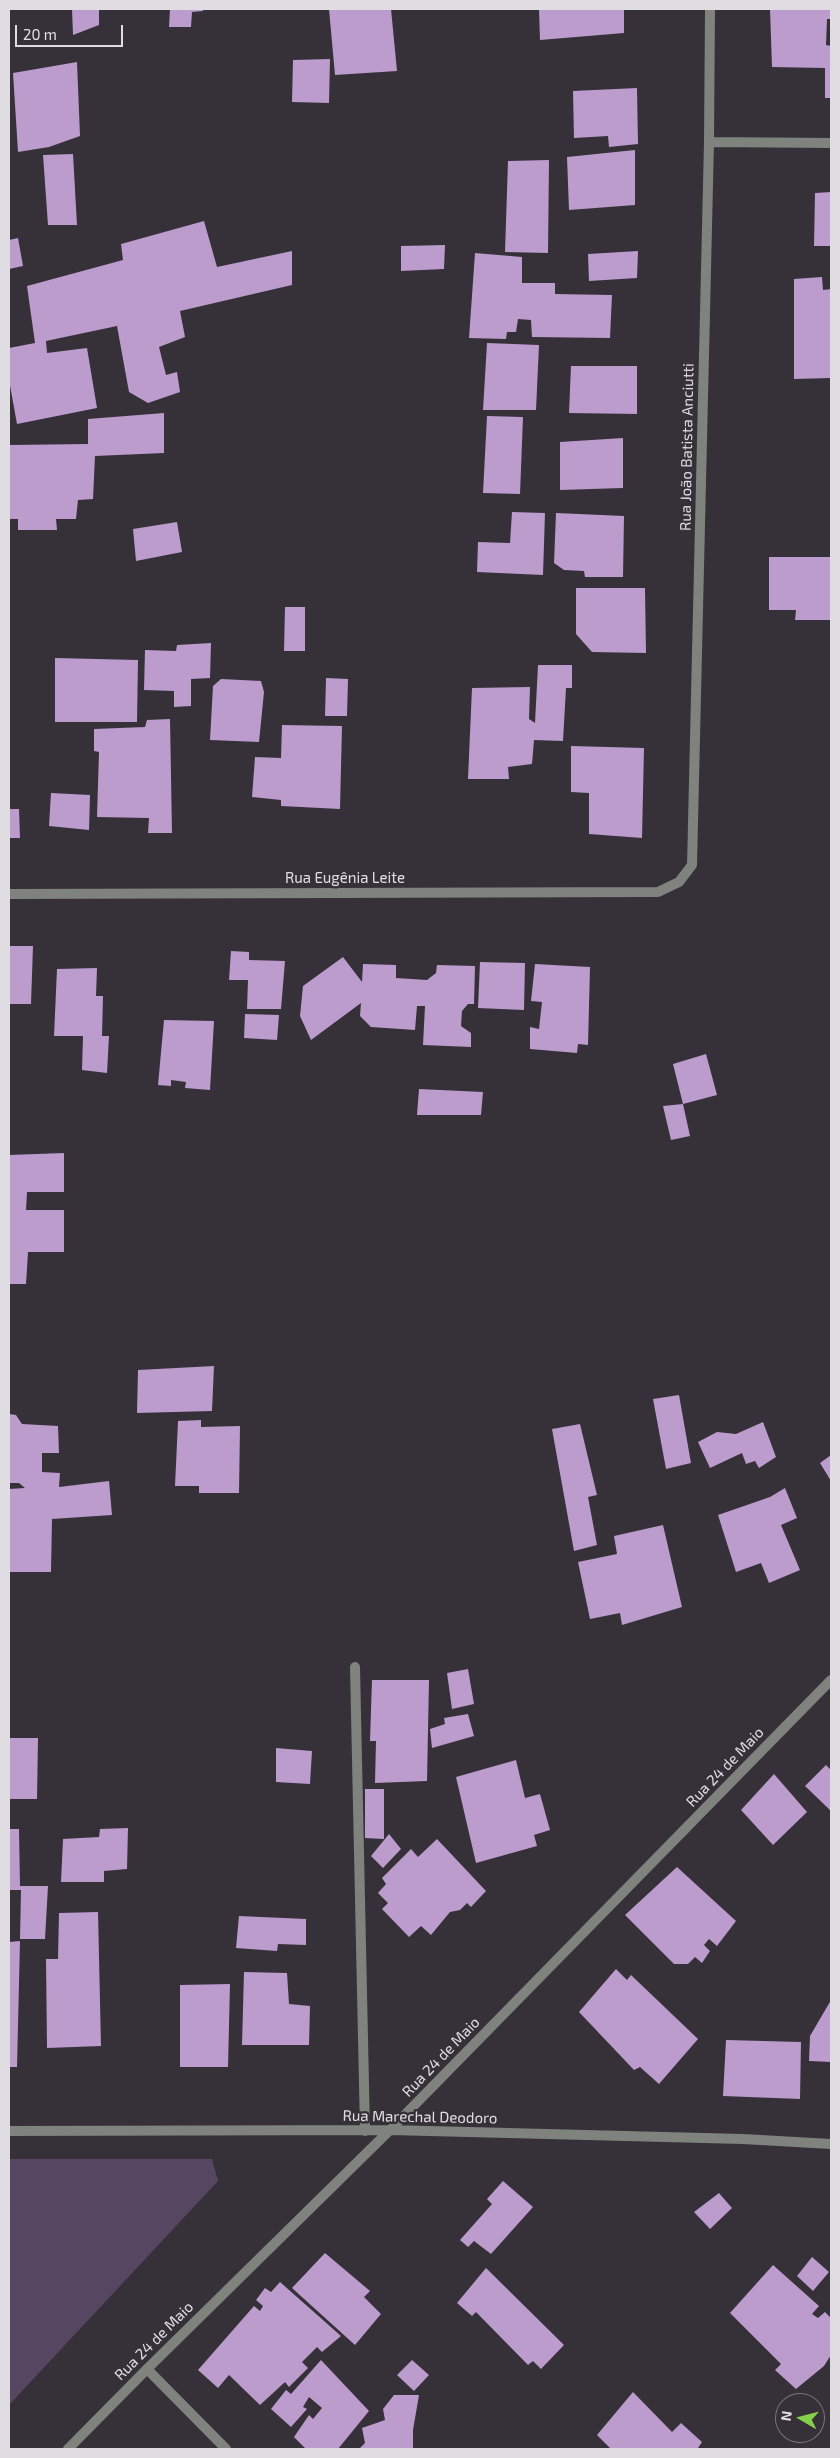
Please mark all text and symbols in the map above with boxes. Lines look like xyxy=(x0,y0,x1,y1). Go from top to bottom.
scale bar xyxy=(18,15,125,47)
text: 20 m xyxy=(23,25,57,43)
street label: Rua João Batista Anciutti xyxy=(677,363,697,531)
street label: Rua Eugênia Leite xyxy=(285,869,405,887)
street label: Rua 24 de Maio xyxy=(682,1723,768,1811)
street label: Rua 24 de Maio xyxy=(398,2013,484,2101)
street label: Rua Marechal Deodoro xyxy=(342,2107,498,2127)
street label: Rua 24 de Maio xyxy=(111,2298,197,2384)
north arrow xyxy=(775,2393,825,2443)
text: N xyxy=(777,2410,795,2422)

